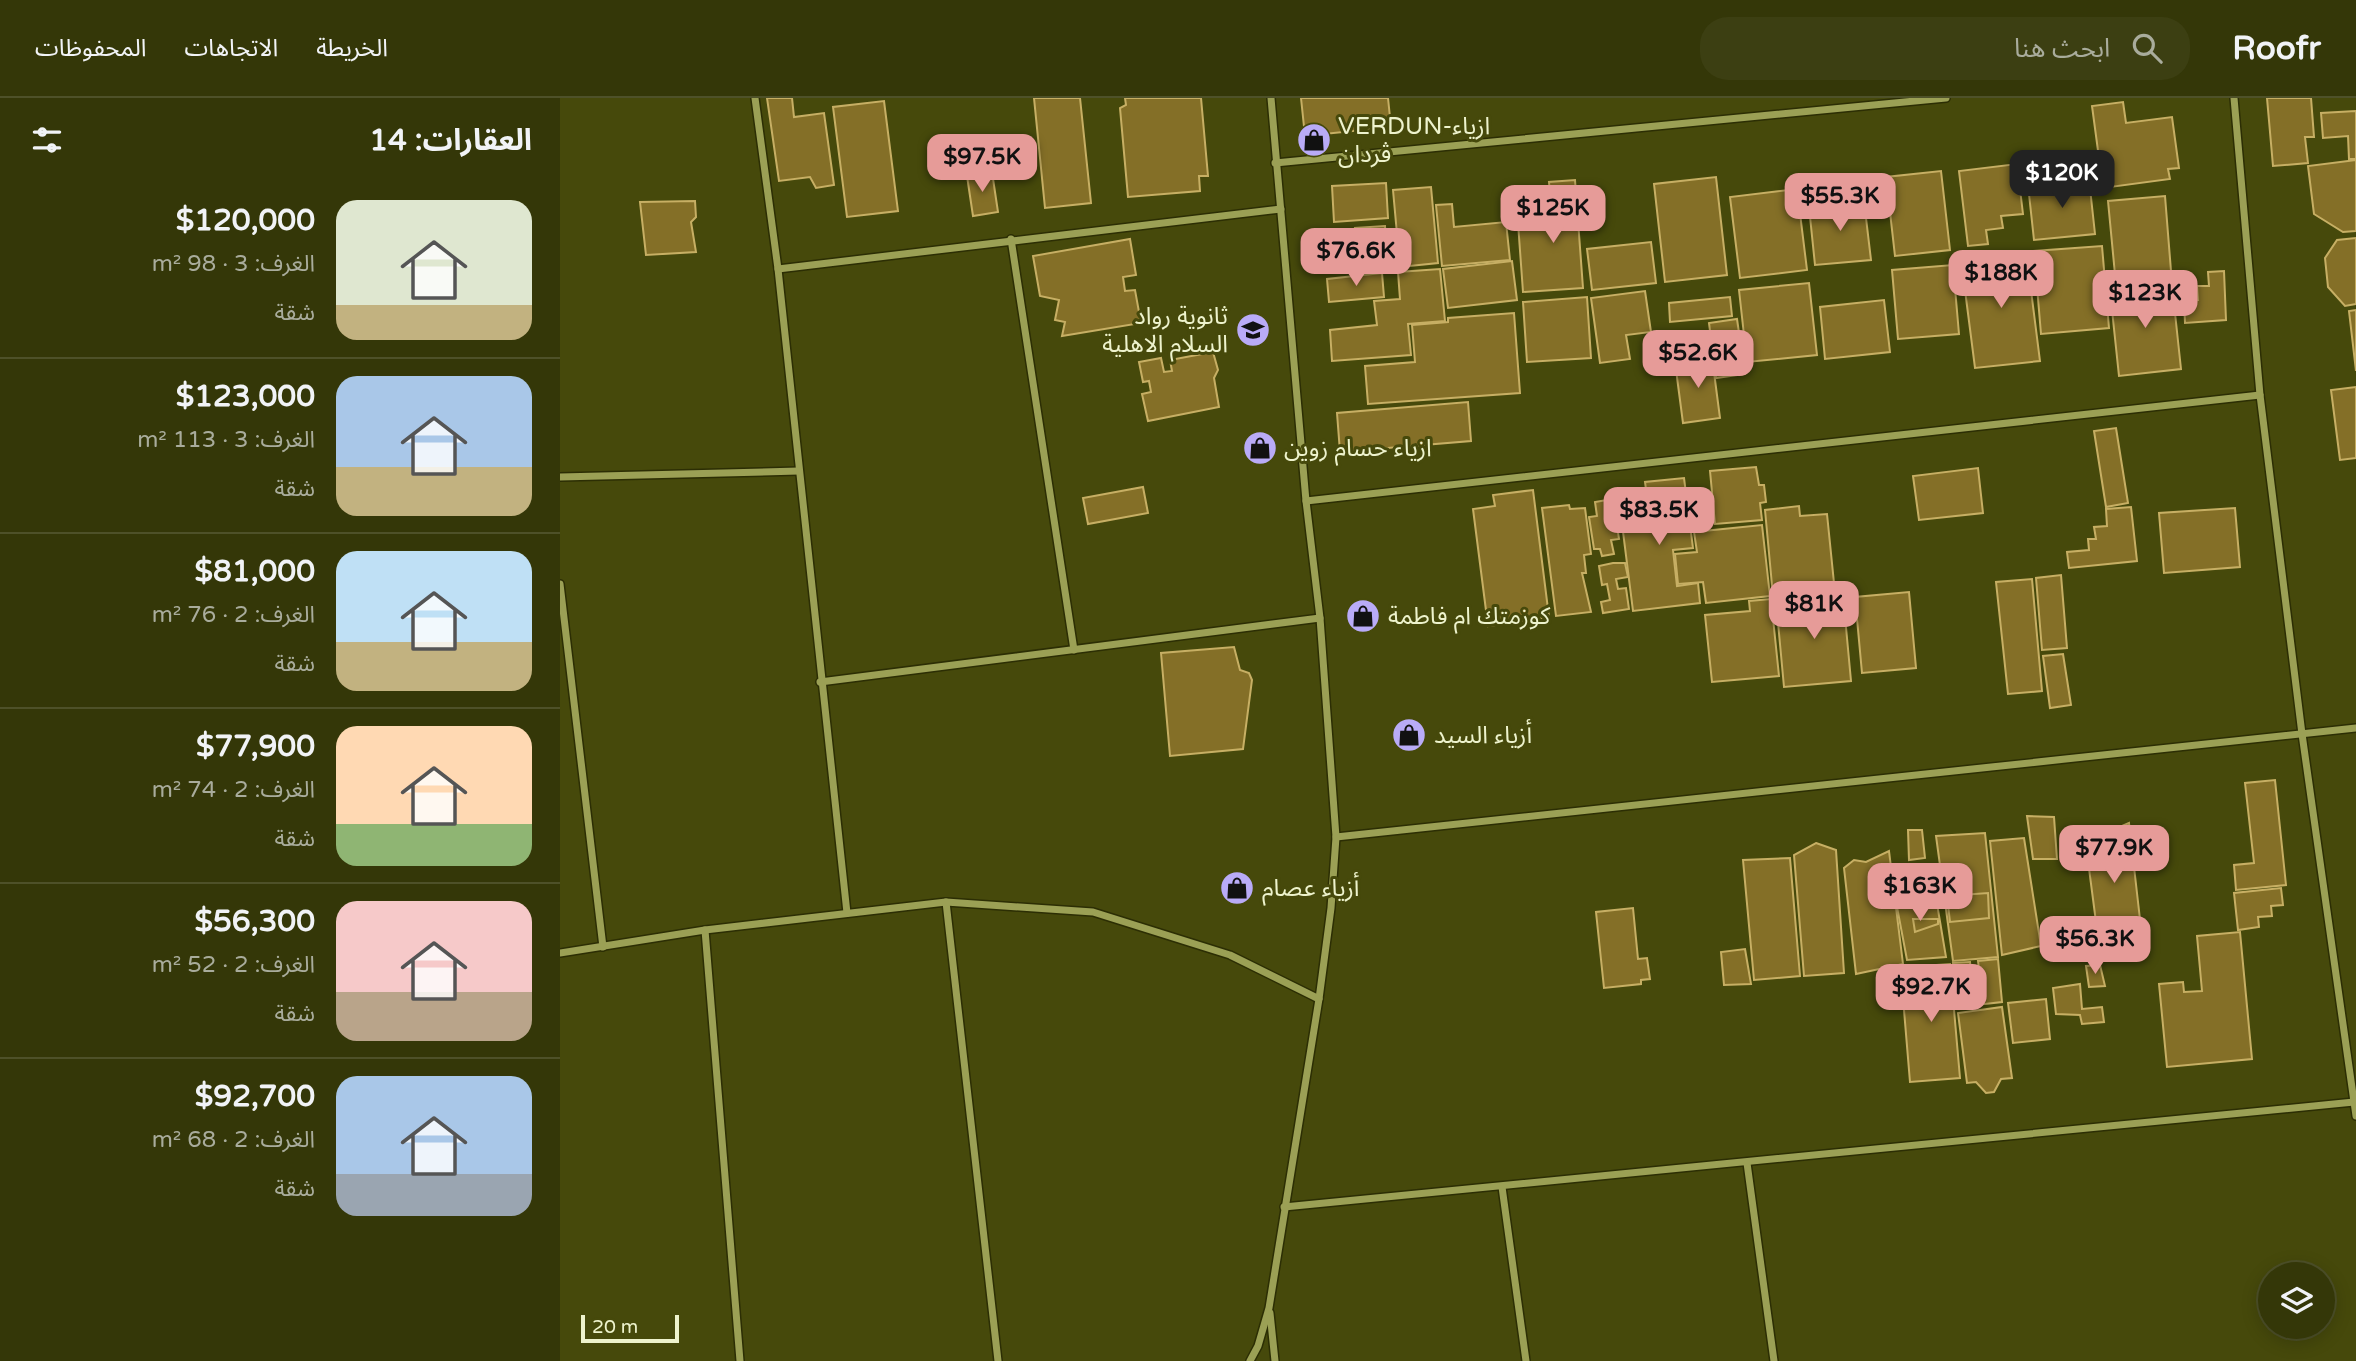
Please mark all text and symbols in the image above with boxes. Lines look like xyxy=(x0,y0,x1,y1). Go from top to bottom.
search box xyxy=(1700,17,2190,80)
icon: search xyxy=(2128,29,2166,67)
text: Roofr xyxy=(2232,29,2321,68)
text: ابحث هنا xyxy=(2014,33,2110,64)
text: المحفوظات xyxy=(35,34,146,63)
text: الاتجاهات xyxy=(184,34,278,63)
text: الخريطة xyxy=(316,34,388,63)
place label: VERDUN-ازياء ڤردان xyxy=(1338,112,1490,169)
icon: filters xyxy=(28,121,66,159)
shop icon: VERDUN-ازياء ڤردان xyxy=(1295,121,1333,159)
text: العقارات: 14 xyxy=(369,122,532,159)
pin: $97.5K xyxy=(925,134,1039,194)
text: $97.5K xyxy=(943,143,1021,171)
pin: $120K xyxy=(2013,150,2111,210)
text: $120K xyxy=(2026,159,2098,187)
pin: $55.3K xyxy=(1783,174,1897,233)
text: $55.3K xyxy=(1801,182,1879,210)
pin: $125K xyxy=(1504,186,1602,245)
text: $125K xyxy=(1517,194,1589,222)
text: $120,000 xyxy=(176,202,315,239)
icon: home xyxy=(392,228,476,312)
pin: $76.6K xyxy=(1299,228,1413,288)
text: $76.6K xyxy=(1317,237,1395,265)
text: الغرف: 3 · 98 m² xyxy=(152,250,315,278)
pin: $188K xyxy=(1952,250,2050,310)
text: $188K xyxy=(1965,259,2037,287)
pin: $123K xyxy=(2096,271,2194,330)
text: $123K xyxy=(2109,279,2181,307)
text: شقة xyxy=(274,299,315,327)
place label: ثانوية رواد السلام الاهلية xyxy=(1102,302,1228,362)
school or university icon: ثانوية رواد السلام الاهلية xyxy=(1234,311,1272,349)
pin: $52.6K xyxy=(1641,330,1755,390)
text: $52.6K xyxy=(1659,339,1737,367)
text: $123,000 xyxy=(176,378,315,415)
icon: home xyxy=(392,404,476,488)
text: الغرف: 3 · 113 m² xyxy=(137,426,315,454)
shop icon: ازياء حسام زوين xyxy=(1241,429,1279,467)
place label: ازياء حسام زوين xyxy=(1284,434,1432,466)
text: شقة xyxy=(274,475,315,503)
pin: $83.5K xyxy=(1602,488,1716,547)
text: $83.5K xyxy=(1620,496,1698,524)
text: $81,000 xyxy=(195,553,315,590)
icon: home xyxy=(392,579,476,663)
pin: $81K xyxy=(1773,582,1855,641)
text: $81K xyxy=(1785,590,1843,618)
shop icon: كوزمتك ام فاطمة xyxy=(1344,597,1382,635)
text: الغرف: 2 · 76 m² xyxy=(152,601,315,629)
place label: كوزمتك ام فاطمة xyxy=(1388,602,1551,634)
text: شقة xyxy=(274,650,315,678)
shop icon: أزياء السيد xyxy=(1390,716,1428,754)
place label: أزياء السيد xyxy=(1434,718,1532,750)
text: $77,900 xyxy=(196,728,315,765)
icon: home xyxy=(392,754,476,838)
text: الغرف: 2 · 74 m² xyxy=(152,776,315,804)
text: شقة xyxy=(274,825,315,853)
pin: $77.9K xyxy=(2057,826,2171,885)
text: $77.9K xyxy=(2075,834,2153,862)
pin: $163K xyxy=(1871,864,1969,923)
shop icon: أزياء عصام xyxy=(1218,869,1256,907)
place label: أزياء عصام xyxy=(1262,871,1359,906)
text: $163K xyxy=(1884,872,1956,900)
text: $56,300 xyxy=(195,903,315,940)
pin: $56.3K xyxy=(2038,916,2152,976)
text: $56.3K xyxy=(2056,925,2134,953)
icon: home xyxy=(392,929,476,1013)
text: الغرف: 2 · 52 m² xyxy=(152,951,315,979)
pin: $92.7K xyxy=(1874,964,1988,1024)
text: $92.7K xyxy=(1892,973,1970,1001)
text: شقة xyxy=(274,1000,315,1028)
text: $92,700 xyxy=(195,1078,315,1115)
icon: home xyxy=(392,1104,476,1188)
text: الغرف: 2 · 68 m² xyxy=(152,1126,315,1154)
text: شقة xyxy=(274,1175,315,1203)
map controls xyxy=(2258,1262,2335,1339)
button: layers xyxy=(2258,1262,2335,1339)
scale bar xyxy=(581,1312,679,1344)
text: 20 m xyxy=(592,1316,638,1338)

